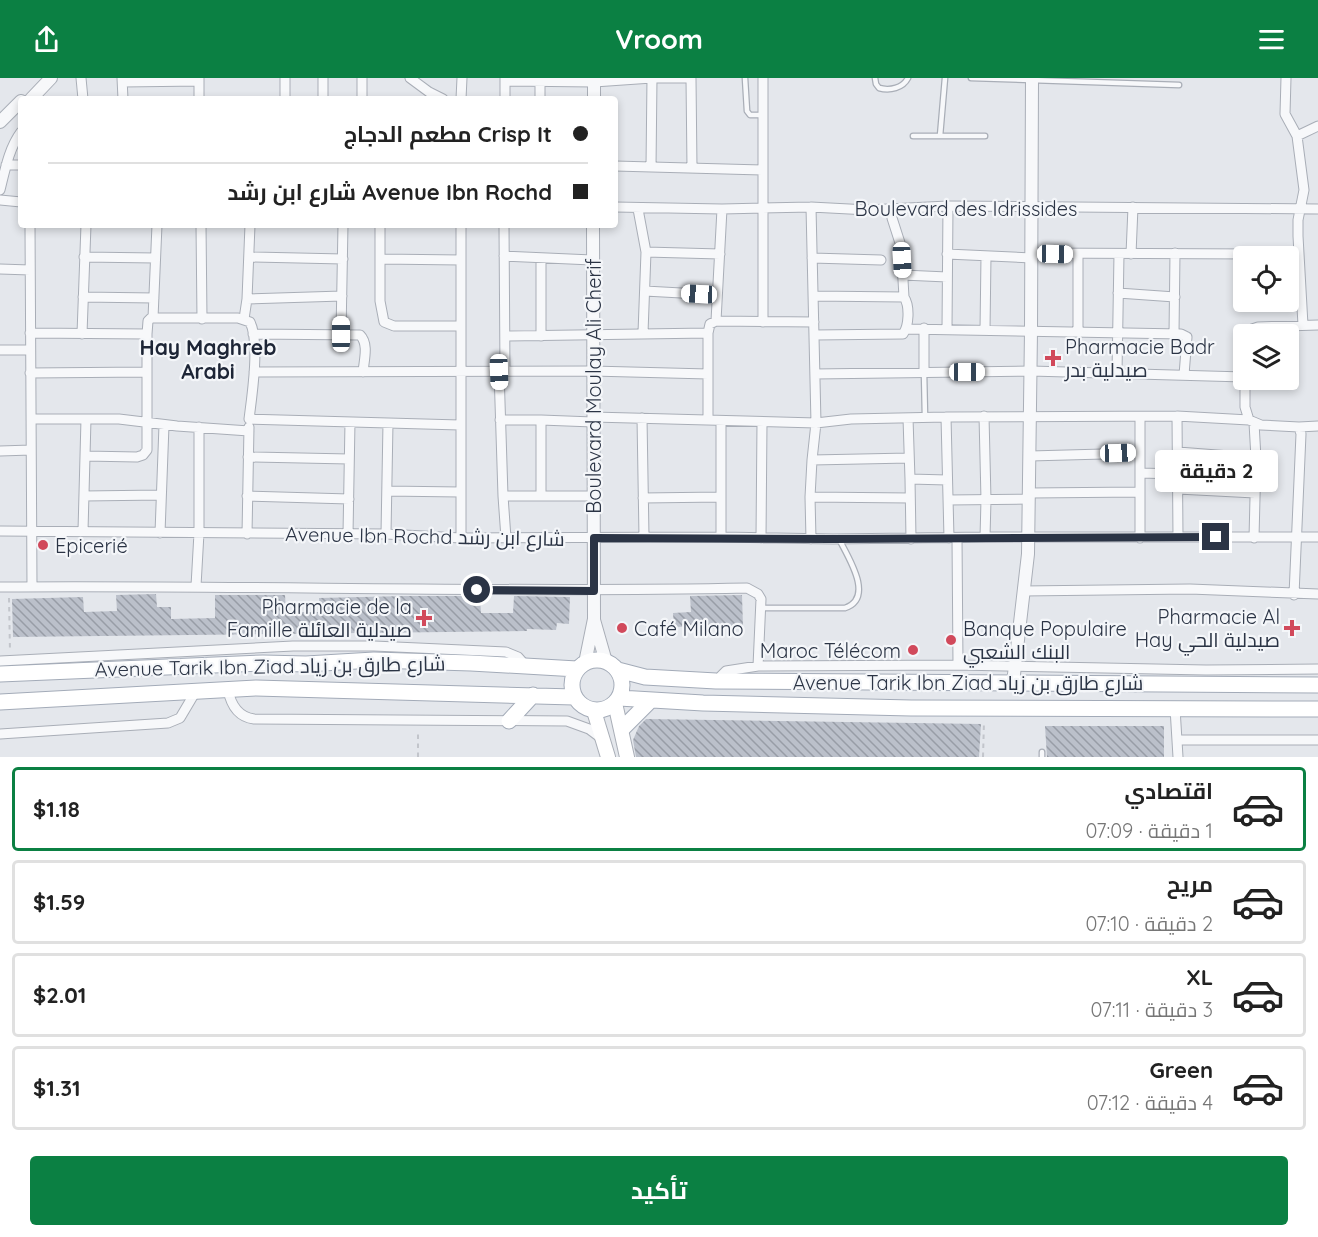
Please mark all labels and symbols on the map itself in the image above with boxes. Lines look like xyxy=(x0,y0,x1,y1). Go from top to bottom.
street label: Boulevard des Idrissides xyxy=(855,196,1077,221)
car xyxy=(892,242,912,278)
car xyxy=(1037,245,1073,263)
street label: Boulevard Moulay Ali Cherif xyxy=(581,258,606,514)
car xyxy=(681,284,717,304)
car xyxy=(332,316,350,352)
district label: Hay Maghreb Arabi xyxy=(140,334,276,384)
place label: Pharmacie Badr صيدلية بدر xyxy=(1064,334,1215,382)
marker: Pharmacie Badr صيدلية بدر xyxy=(1046,351,1060,365)
car xyxy=(489,354,509,390)
car xyxy=(949,363,985,381)
car xyxy=(1100,443,1136,463)
callout: 2 دقيقة xyxy=(1154,450,1278,492)
street label: Avenue Ibn Rochd شارع ابن رشد xyxy=(285,521,565,553)
route end xyxy=(1202,523,1229,550)
place label: Epicerié xyxy=(55,533,128,558)
marker: Epicerié xyxy=(36,538,50,552)
route start xyxy=(463,576,490,603)
place label: Pharmacie de la Famille صيدلية العائلة xyxy=(227,594,412,642)
place label: Pharmacie Al Hay صيدلية الحي xyxy=(1135,604,1280,656)
marker: Pharmacie de la Famille صيدلية العائلة xyxy=(417,611,431,625)
place label: Café Milano xyxy=(634,616,744,641)
place label: Banque Populaire البنك الشعبي xyxy=(963,616,1127,668)
marker: Café Milano xyxy=(615,621,629,635)
marker: Pharmacie Al Hay صيدلية الحي xyxy=(1285,621,1299,635)
marker: Banque Populaire البنك الشعبي xyxy=(944,633,958,647)
place label: Maroc Télécom xyxy=(760,638,901,663)
marker: Maroc Télécom xyxy=(906,643,920,657)
street label: Avenue Tarik Ibn Ziad شارع طارق بن زياد xyxy=(94,650,446,684)
street label: Avenue Tarik Ibn Ziad شارع طارق بن زياد xyxy=(793,670,1143,697)

